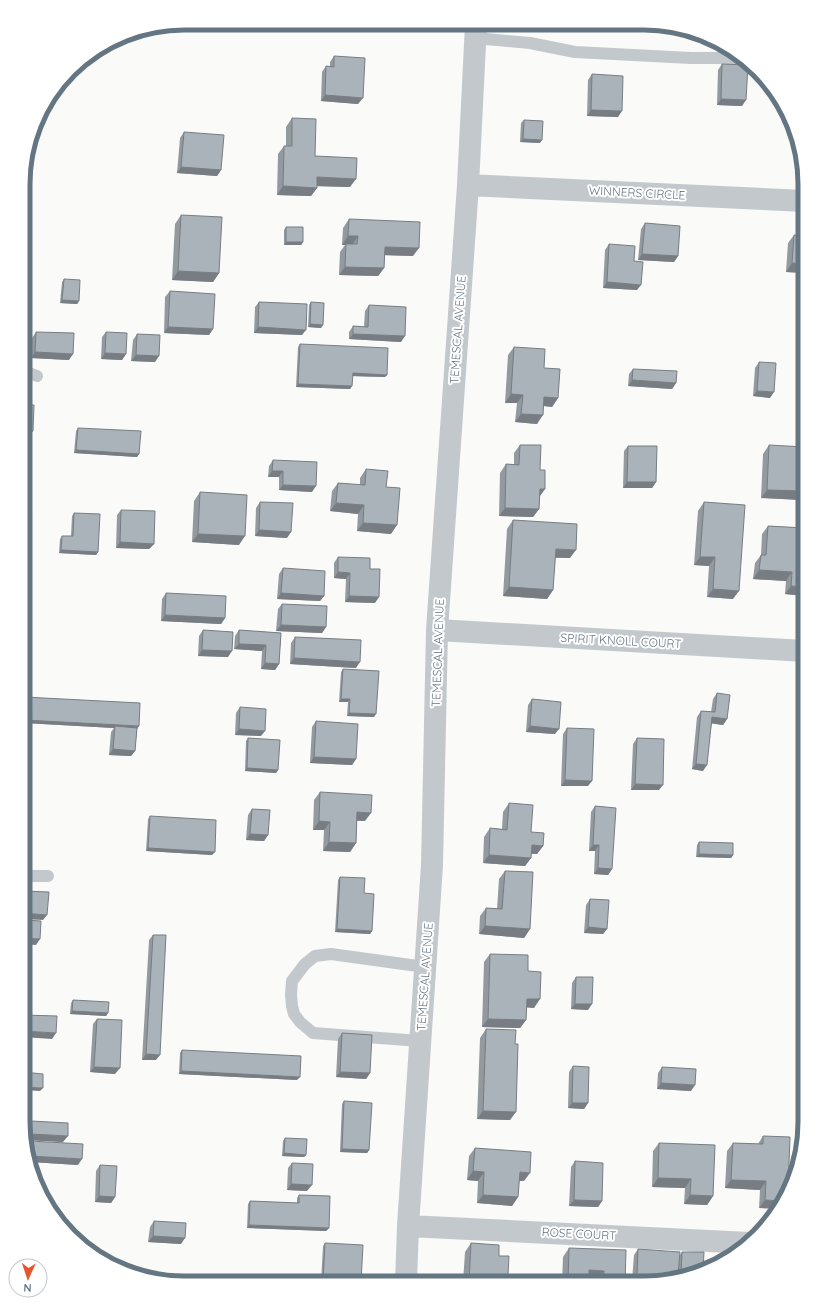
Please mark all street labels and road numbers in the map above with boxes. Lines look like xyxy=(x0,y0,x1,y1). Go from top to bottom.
street label: WINNERS CIRCLE xyxy=(588,182,686,203)
street label: TEMESCAL AVENUE xyxy=(446,275,469,385)
street label: TEMESCAL AVENUE xyxy=(428,598,447,707)
street label: SPIRIT KNOLL COURT xyxy=(560,630,682,651)
street label: TEMESCAL AVENUE xyxy=(413,922,436,1032)
street label: ROSE COURT xyxy=(541,1224,617,1243)

